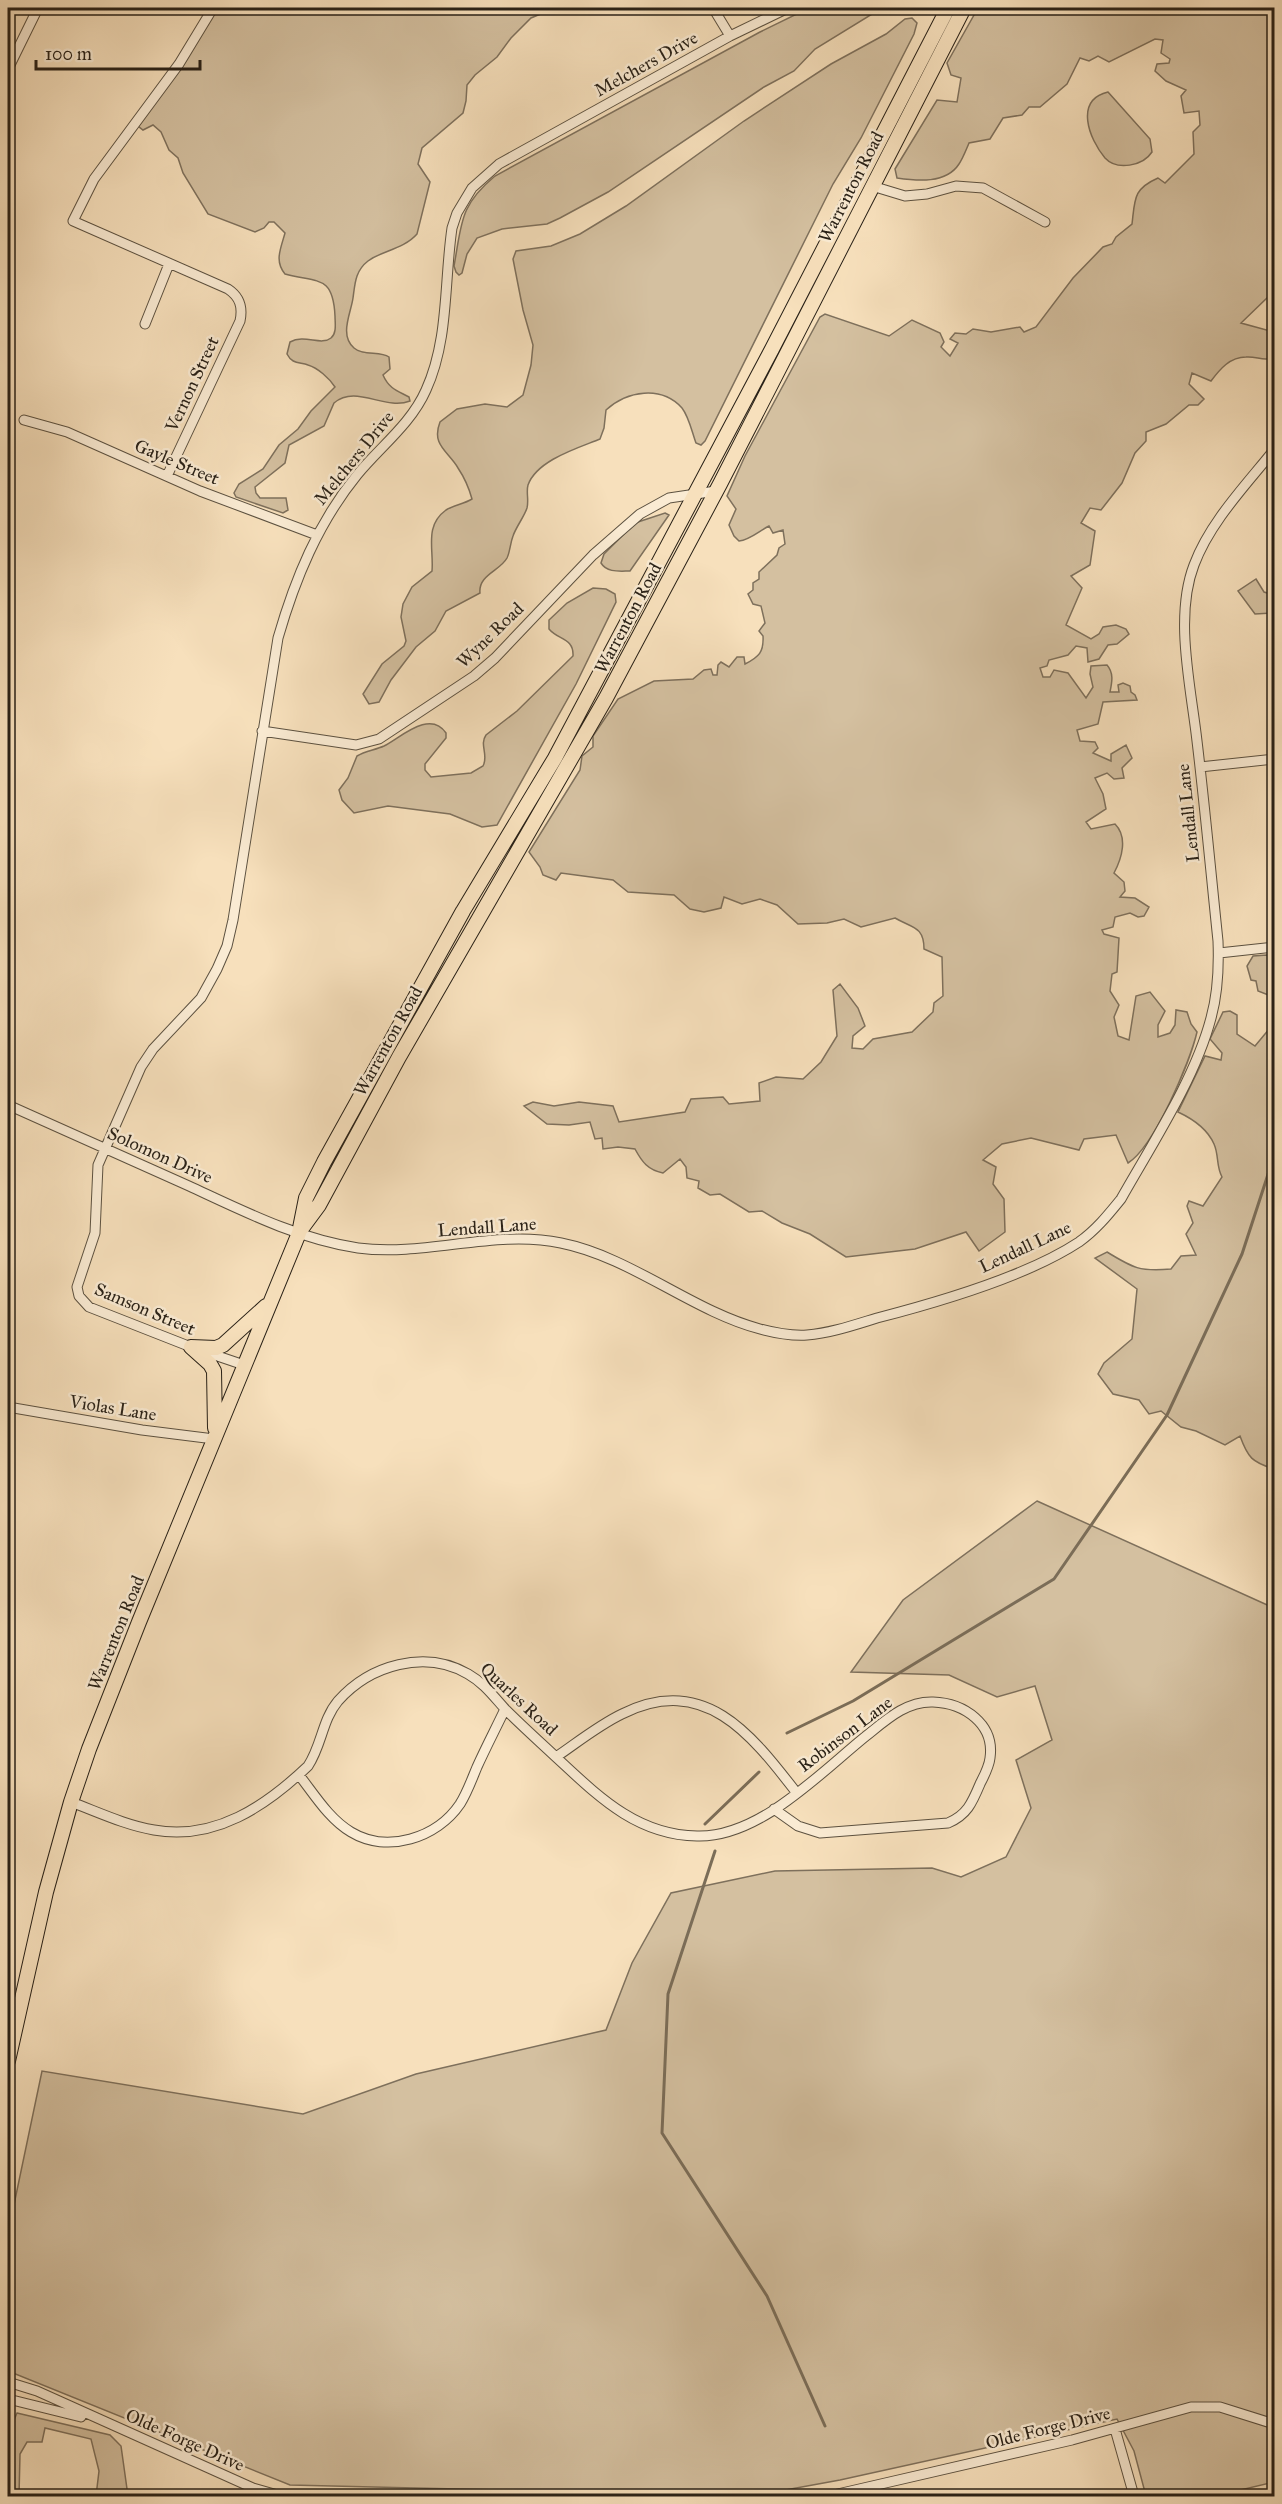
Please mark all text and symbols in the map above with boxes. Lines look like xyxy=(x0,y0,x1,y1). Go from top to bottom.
street label: Melchers Drive xyxy=(591,27,701,101)
scale bar xyxy=(36,33,200,71)
text: 100 m xyxy=(45,43,92,65)
street label: Warrenton Road xyxy=(814,128,888,246)
street label: Vernon Street xyxy=(160,332,224,436)
street label: Melchers Drive xyxy=(309,407,399,509)
street label: Gayle Street xyxy=(131,434,223,490)
street label: Warrenton Road xyxy=(590,559,666,677)
street label: Wyne Road xyxy=(452,598,528,672)
street label: Lendall Lane xyxy=(1172,763,1204,863)
street label: Warrenton Road xyxy=(349,982,427,1100)
street label: Solomon Drive xyxy=(104,1122,216,1188)
street label: Lendall Lane xyxy=(437,1213,537,1241)
street label: Lendall Lane xyxy=(976,1216,1074,1278)
street label: Samson Street xyxy=(91,1278,199,1340)
street label: Violas Lane xyxy=(67,1390,158,1426)
street label: Warrenton Road xyxy=(83,1572,149,1694)
street label: Quarles Road xyxy=(476,1658,562,1740)
street label: Robinson Lane xyxy=(793,1691,897,1777)
street label: Olde Forge Drive xyxy=(983,2402,1113,2455)
street label: Olde Forge Drive xyxy=(122,2404,248,2477)

